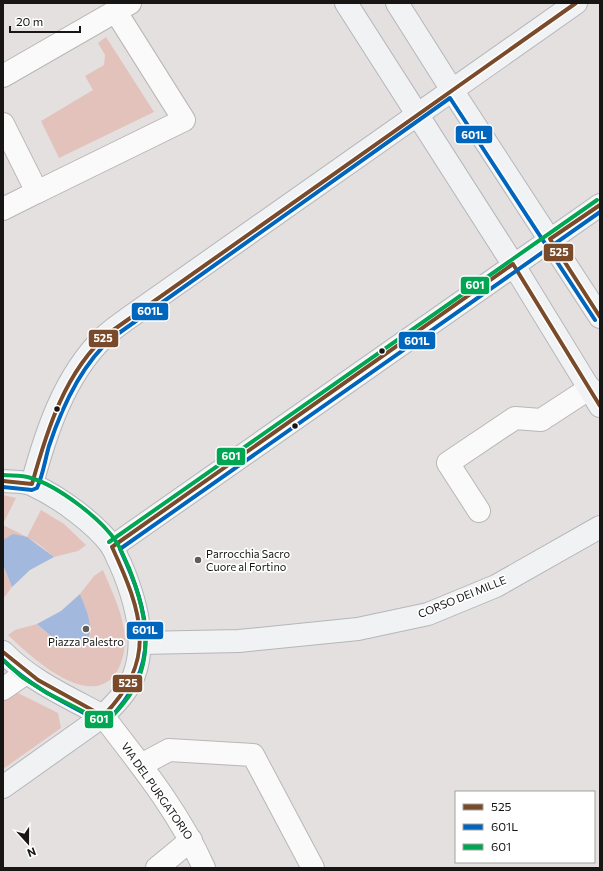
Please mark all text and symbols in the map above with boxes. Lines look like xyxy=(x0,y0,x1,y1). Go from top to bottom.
scale bar xyxy=(10,8,80,34)
text: 20 m xyxy=(16,14,43,28)
line badge: 601L xyxy=(455,125,493,144)
text: 601L xyxy=(461,128,487,141)
line badge: 525 xyxy=(543,243,574,262)
text: 525 xyxy=(549,245,569,258)
line badge: 601 xyxy=(460,276,490,295)
text: 601 xyxy=(465,278,485,291)
line badge: 601L xyxy=(131,302,169,321)
text: 601L xyxy=(137,304,163,317)
line badge: 525 xyxy=(88,329,119,348)
text: 525 xyxy=(93,331,113,344)
line badge: 601L xyxy=(398,331,436,350)
text: 601L xyxy=(404,334,430,347)
unlabelled marker xyxy=(377,346,387,356)
unlabelled marker xyxy=(52,404,62,414)
unlabelled marker xyxy=(290,421,300,431)
line badge: 601 xyxy=(216,447,246,466)
text: 601 xyxy=(221,449,241,462)
place label: Parrocchia Sacro Cuore al Fortino xyxy=(206,547,291,573)
marker: Parrocchia Sacro Cuore al Fortino xyxy=(193,555,203,565)
street label: CORSO DEI MILLE xyxy=(416,573,508,620)
line badge: 601L xyxy=(126,621,164,640)
text: 601L xyxy=(132,623,158,636)
marker: Piazza Palestro xyxy=(81,624,91,634)
place label: Piazza Palestro xyxy=(48,635,124,648)
line badge: 525 xyxy=(112,674,143,693)
text: 525 xyxy=(118,676,138,689)
line badge: 601 xyxy=(84,710,114,729)
text: 601 xyxy=(89,712,109,725)
street label: VIA DEL PURGATORIO xyxy=(119,740,196,842)
legend xyxy=(455,791,595,863)
text: 525 xyxy=(491,799,512,813)
text: 601L xyxy=(491,819,518,833)
north arrow xyxy=(8,823,48,863)
text: 601 xyxy=(491,839,511,853)
text: N xyxy=(26,845,38,860)

